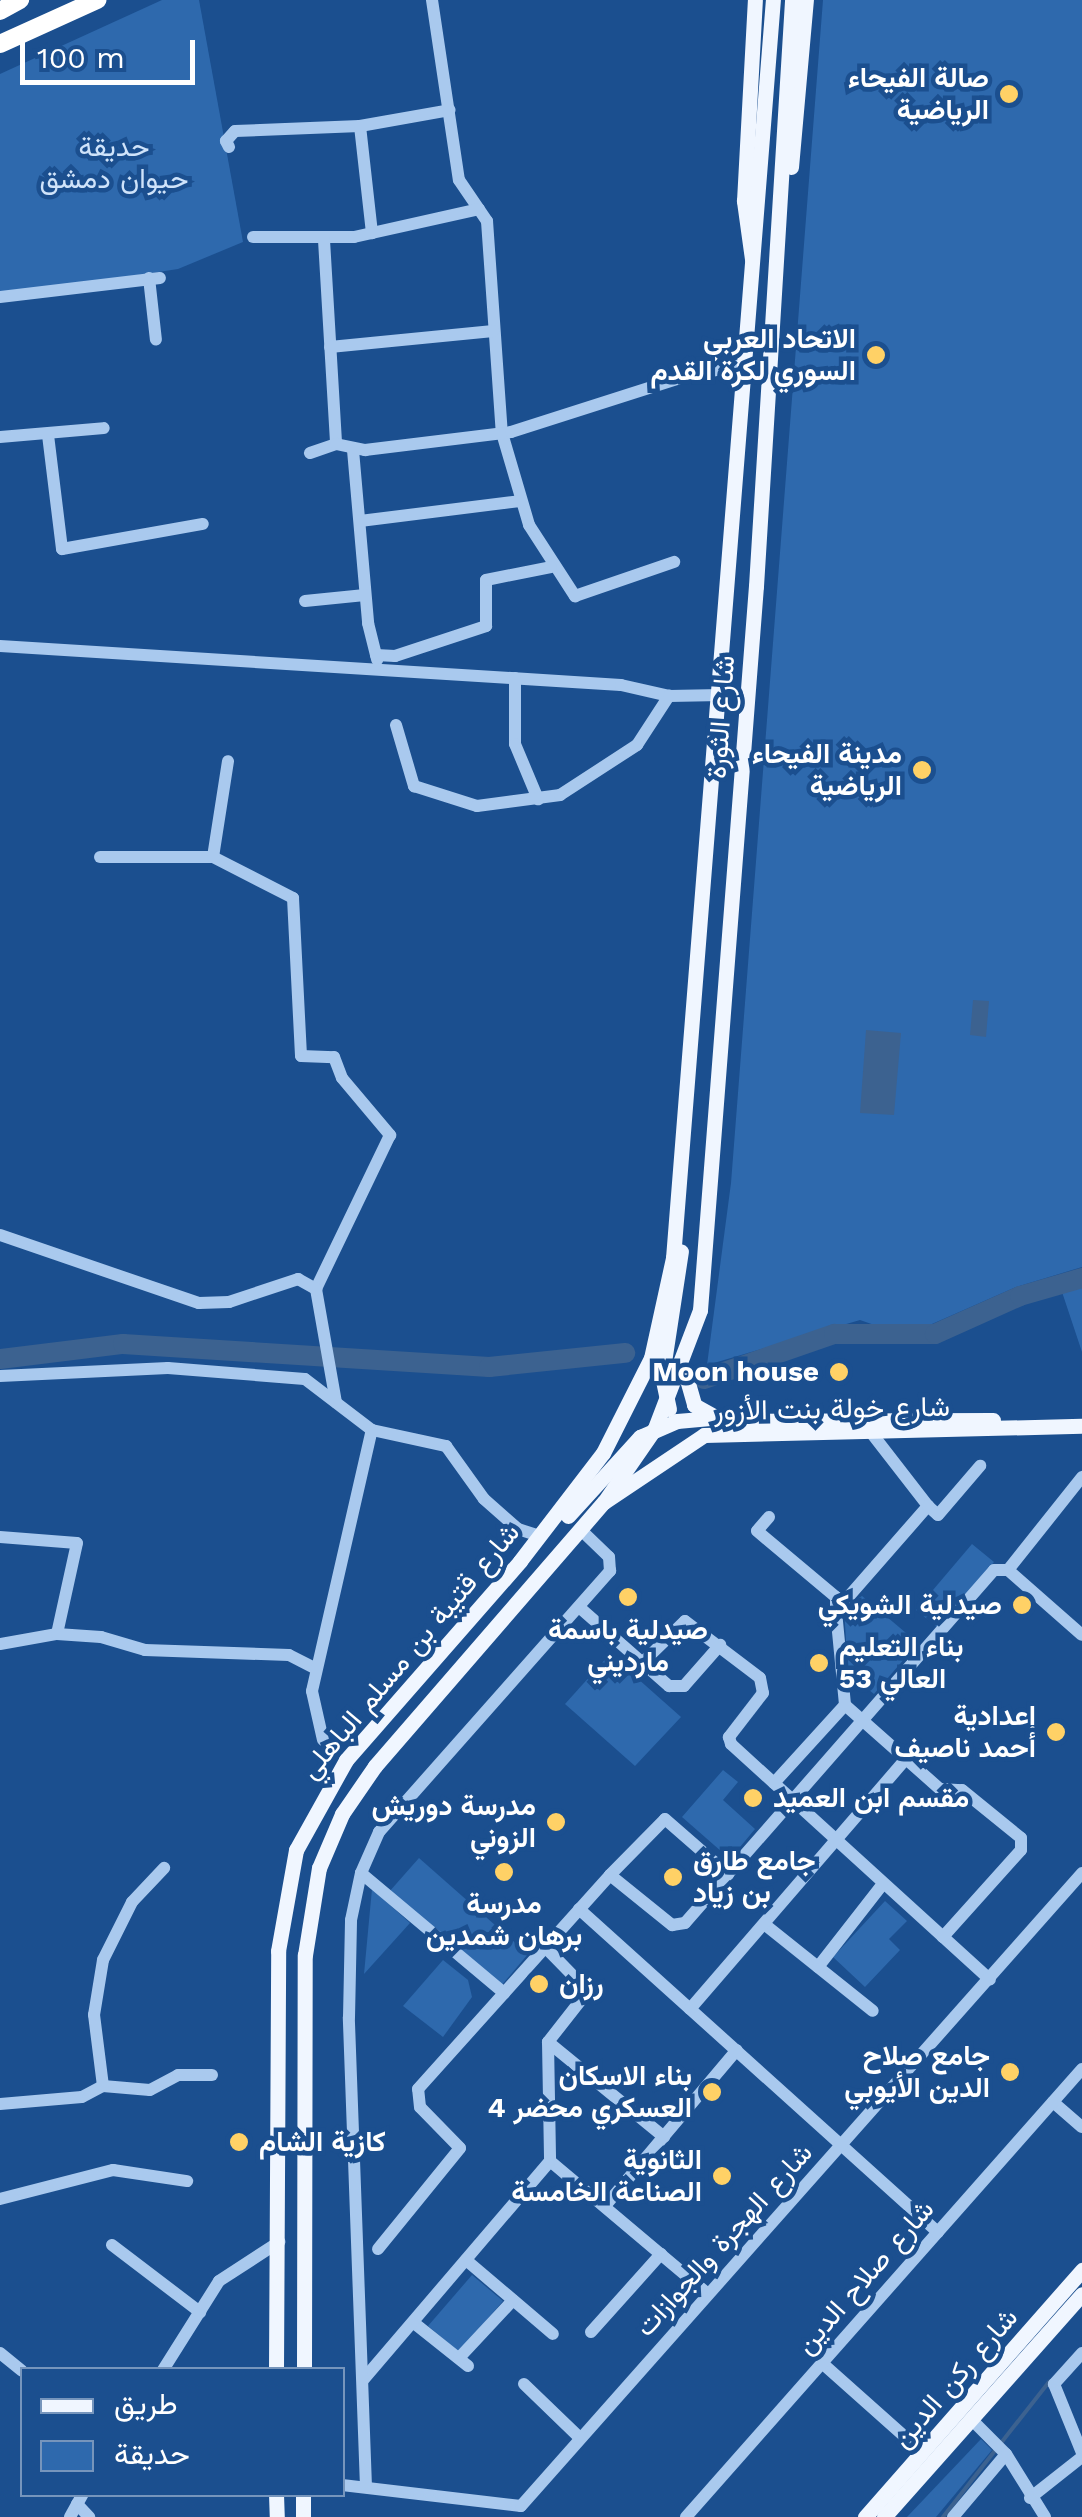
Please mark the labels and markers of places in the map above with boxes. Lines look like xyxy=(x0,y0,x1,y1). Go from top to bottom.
place label: صالة الفيحاء الرياضية xyxy=(848,61,989,127)
marker: صالة الفيحاء الرياضية xyxy=(998,83,1020,105)
place label: الاتحاد العربي السوري لكرة القدم xyxy=(650,322,856,388)
marker: الاتحاد العربي السوري لكرة القدم xyxy=(865,344,887,366)
place label: مدينة الفيحاء الرياضية xyxy=(752,737,902,803)
marker: مدينة الفيحاء الرياضية xyxy=(911,759,933,781)
place label: Moon house xyxy=(652,1355,819,1389)
marker: Moon house xyxy=(828,1361,850,1383)
marker: صيدلية باسمة مارديني xyxy=(617,1586,639,1608)
place label: صيدلية الشويكي xyxy=(818,1588,1002,1622)
marker: صيدلية الشويكي xyxy=(1011,1594,1033,1616)
place label: صيدلية باسمة مارديني xyxy=(548,1613,708,1679)
place label: بناء التعليم العالي 53 xyxy=(839,1630,964,1696)
marker: بناء التعليم العالي 53 xyxy=(808,1652,830,1674)
place label: إعدادية أحمد ناصيف xyxy=(894,1699,1036,1765)
marker: إعدادية أحمد ناصيف xyxy=(1045,1721,1067,1743)
place label: مقسم ابن العميد xyxy=(773,1781,969,1815)
marker: مقسم ابن العميد xyxy=(742,1787,764,1809)
place label: مدرسة دوريش الزوني xyxy=(371,1789,536,1855)
marker: مدرسة دوريش الزوني xyxy=(545,1811,567,1833)
place label: جامع طارق بن زياد xyxy=(693,1844,816,1910)
marker: مدرسة برهان شمدين xyxy=(493,1861,515,1883)
marker: جامع طارق بن زياد xyxy=(662,1866,684,1888)
place label: مدرسة برهان شمدين xyxy=(426,1887,582,1953)
place label: رزان xyxy=(559,1967,604,2001)
marker: رزان xyxy=(528,1973,550,1995)
place label: جامع صلاح الدين الأيوبي xyxy=(844,2039,990,2105)
place label: بناء الاسكان العسكري محضر 4 xyxy=(487,2059,692,2125)
marker: جامع صلاح الدين الأيوبي xyxy=(999,2061,1021,2083)
marker: بناء الاسكان العسكري محضر 4 xyxy=(701,2081,723,2103)
place label: كازية الشام xyxy=(259,2125,386,2159)
marker: كازية الشام xyxy=(228,2131,250,2153)
place label: الثانوية الصناعة الخامسة xyxy=(511,2143,702,2209)
marker: الثانوية الصناعة الخامسة xyxy=(711,2165,733,2187)

